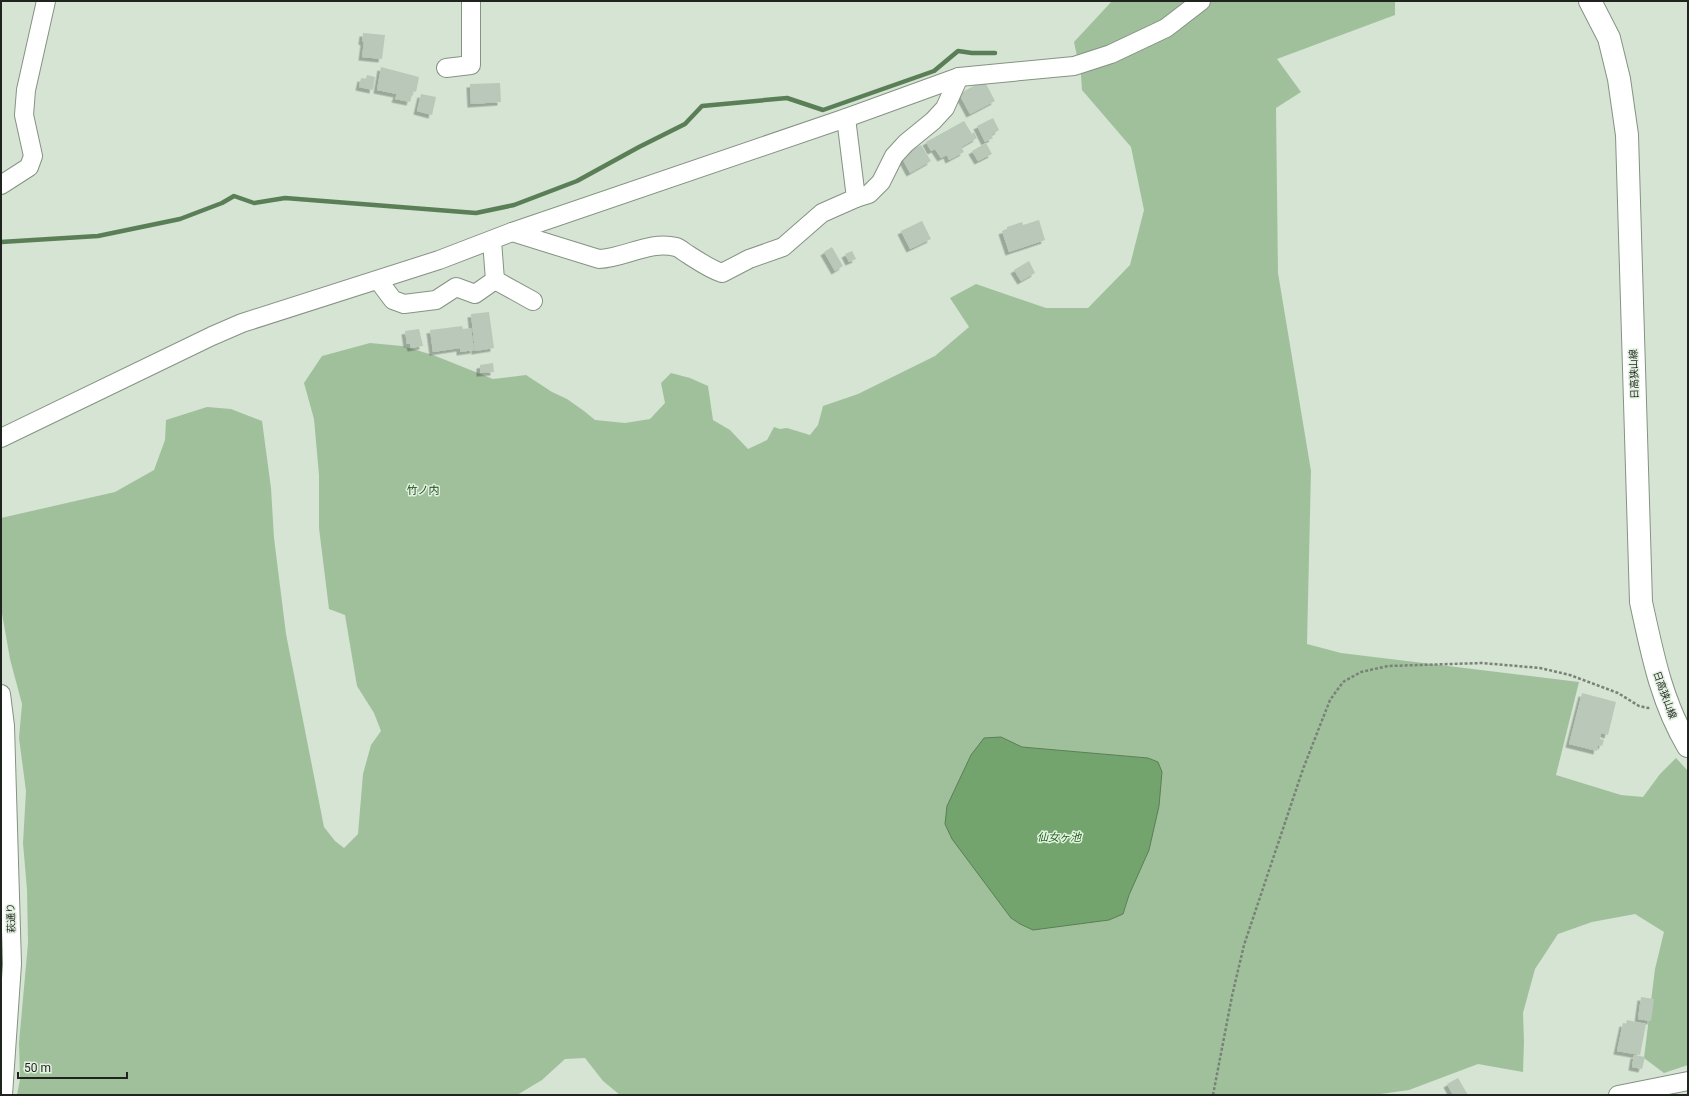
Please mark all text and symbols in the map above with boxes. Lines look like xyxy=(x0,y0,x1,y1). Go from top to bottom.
street label: 日高狭山線 xyxy=(1628,349,1640,399)
district label: 竹ノ内 xyxy=(407,484,440,497)
street label: 日高狭山線 xyxy=(1651,670,1679,720)
water label: 仙女ヶ池 xyxy=(1037,831,1082,844)
street label: 萩通り xyxy=(5,903,17,933)
scale bar xyxy=(18,1054,127,1080)
text: 50 m xyxy=(24,1061,51,1075)

